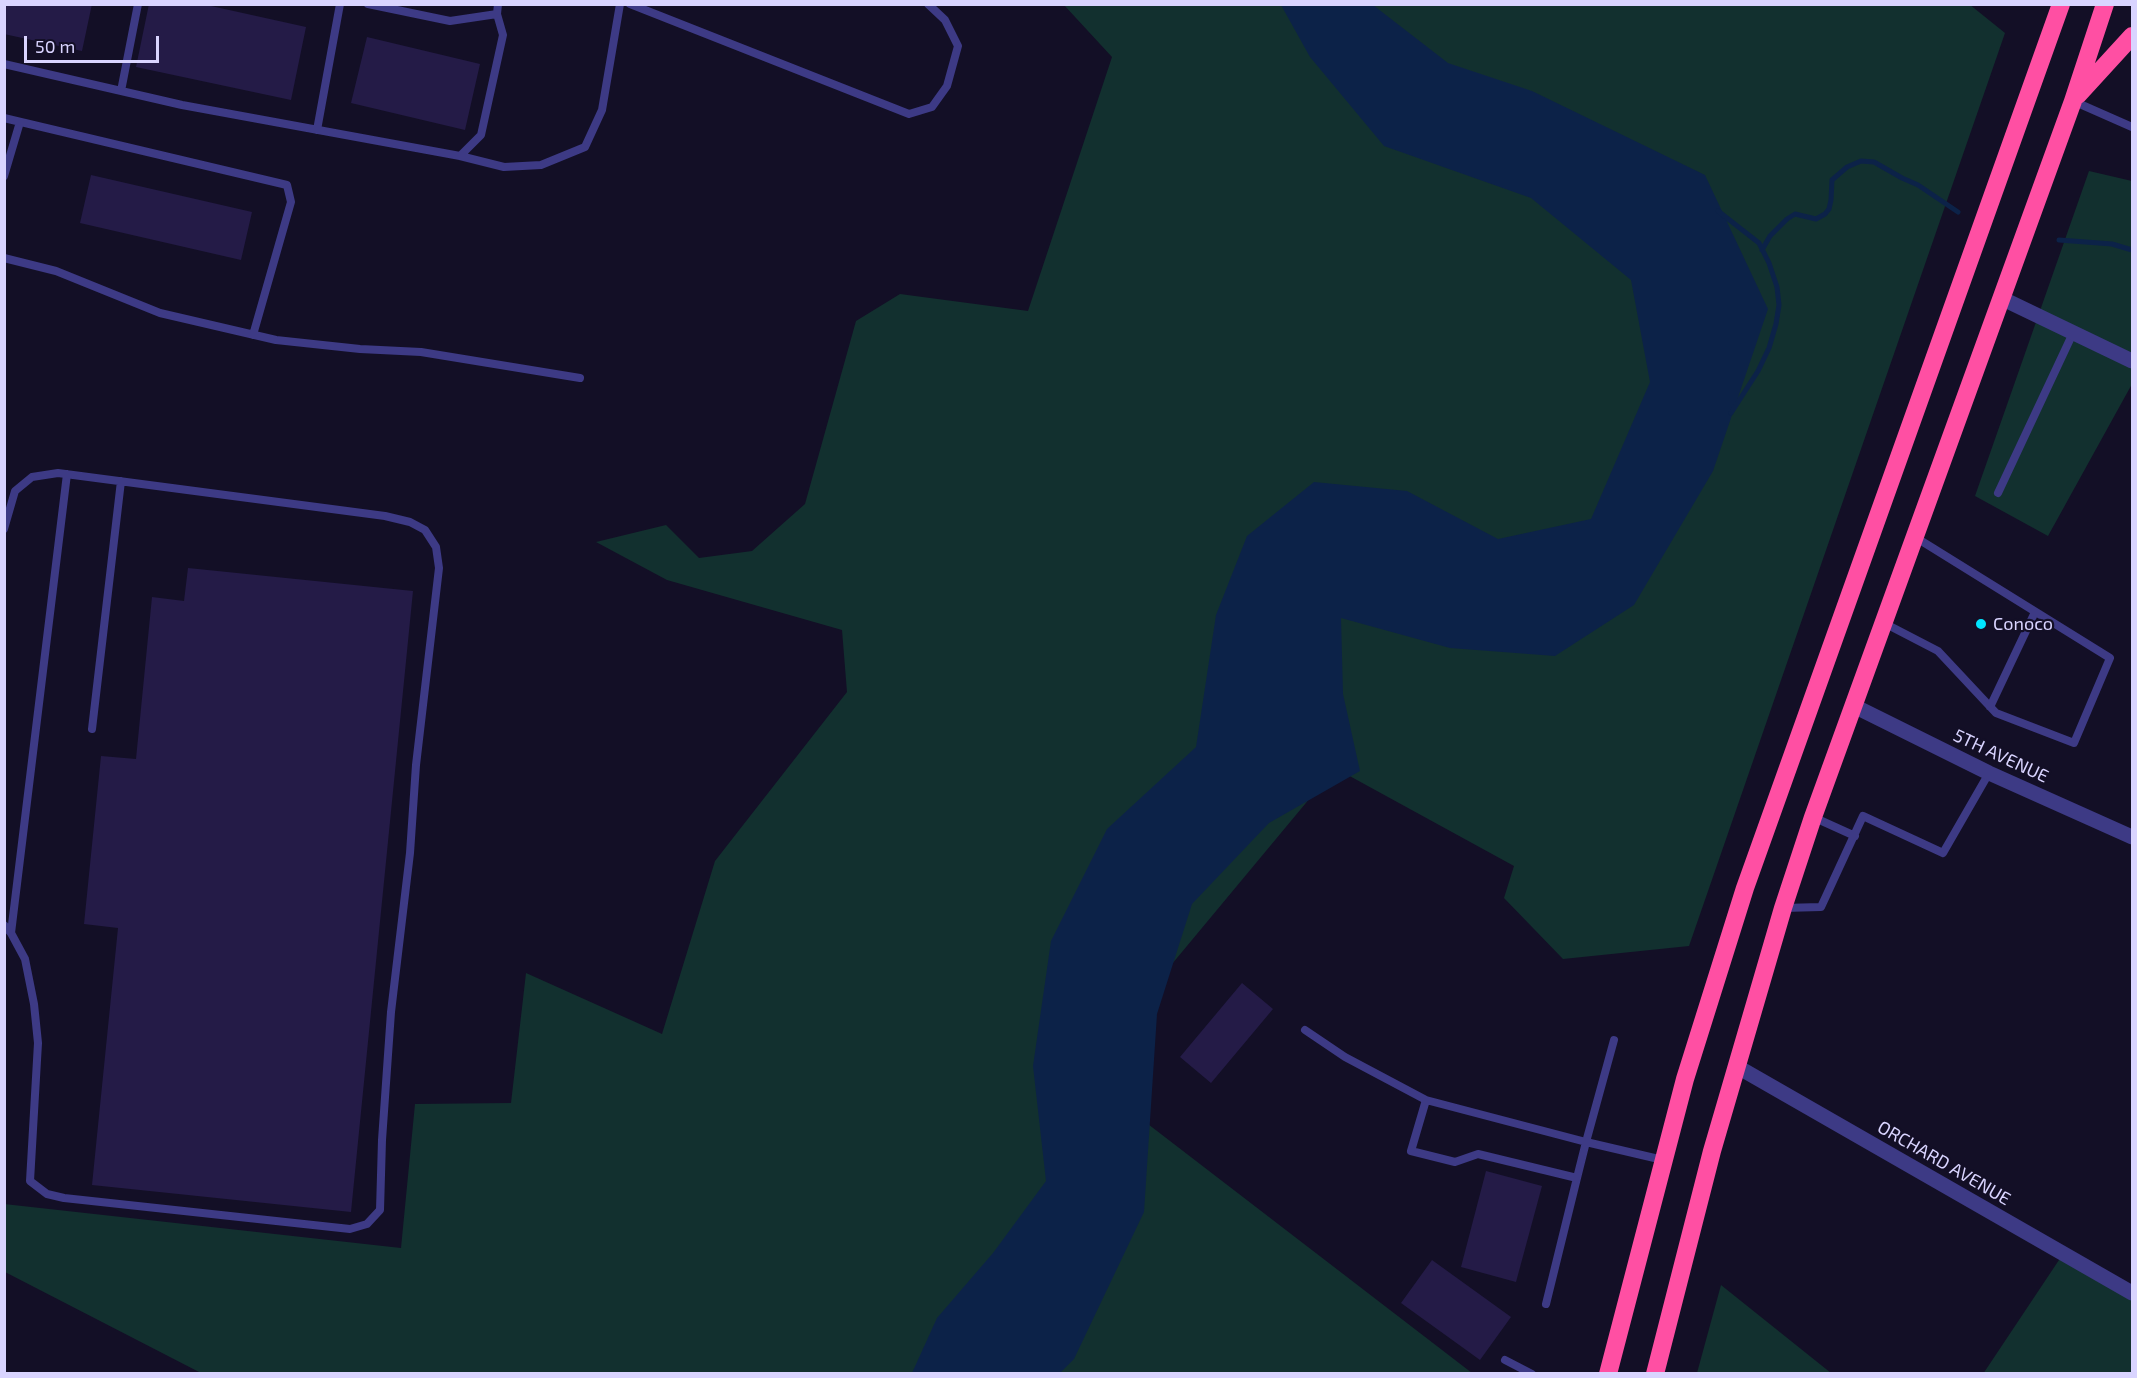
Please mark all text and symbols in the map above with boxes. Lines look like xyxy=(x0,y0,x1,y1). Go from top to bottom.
scale bar xyxy=(27,24,162,62)
text: 50 m xyxy=(35,35,75,57)
place label: Conoco xyxy=(1993,613,2053,635)
marker: Conoco xyxy=(1974,617,1988,631)
street label: 5TH AVENUE xyxy=(1950,725,2052,787)
street label: ORCHARD AVENUE xyxy=(1874,1116,2014,1210)

